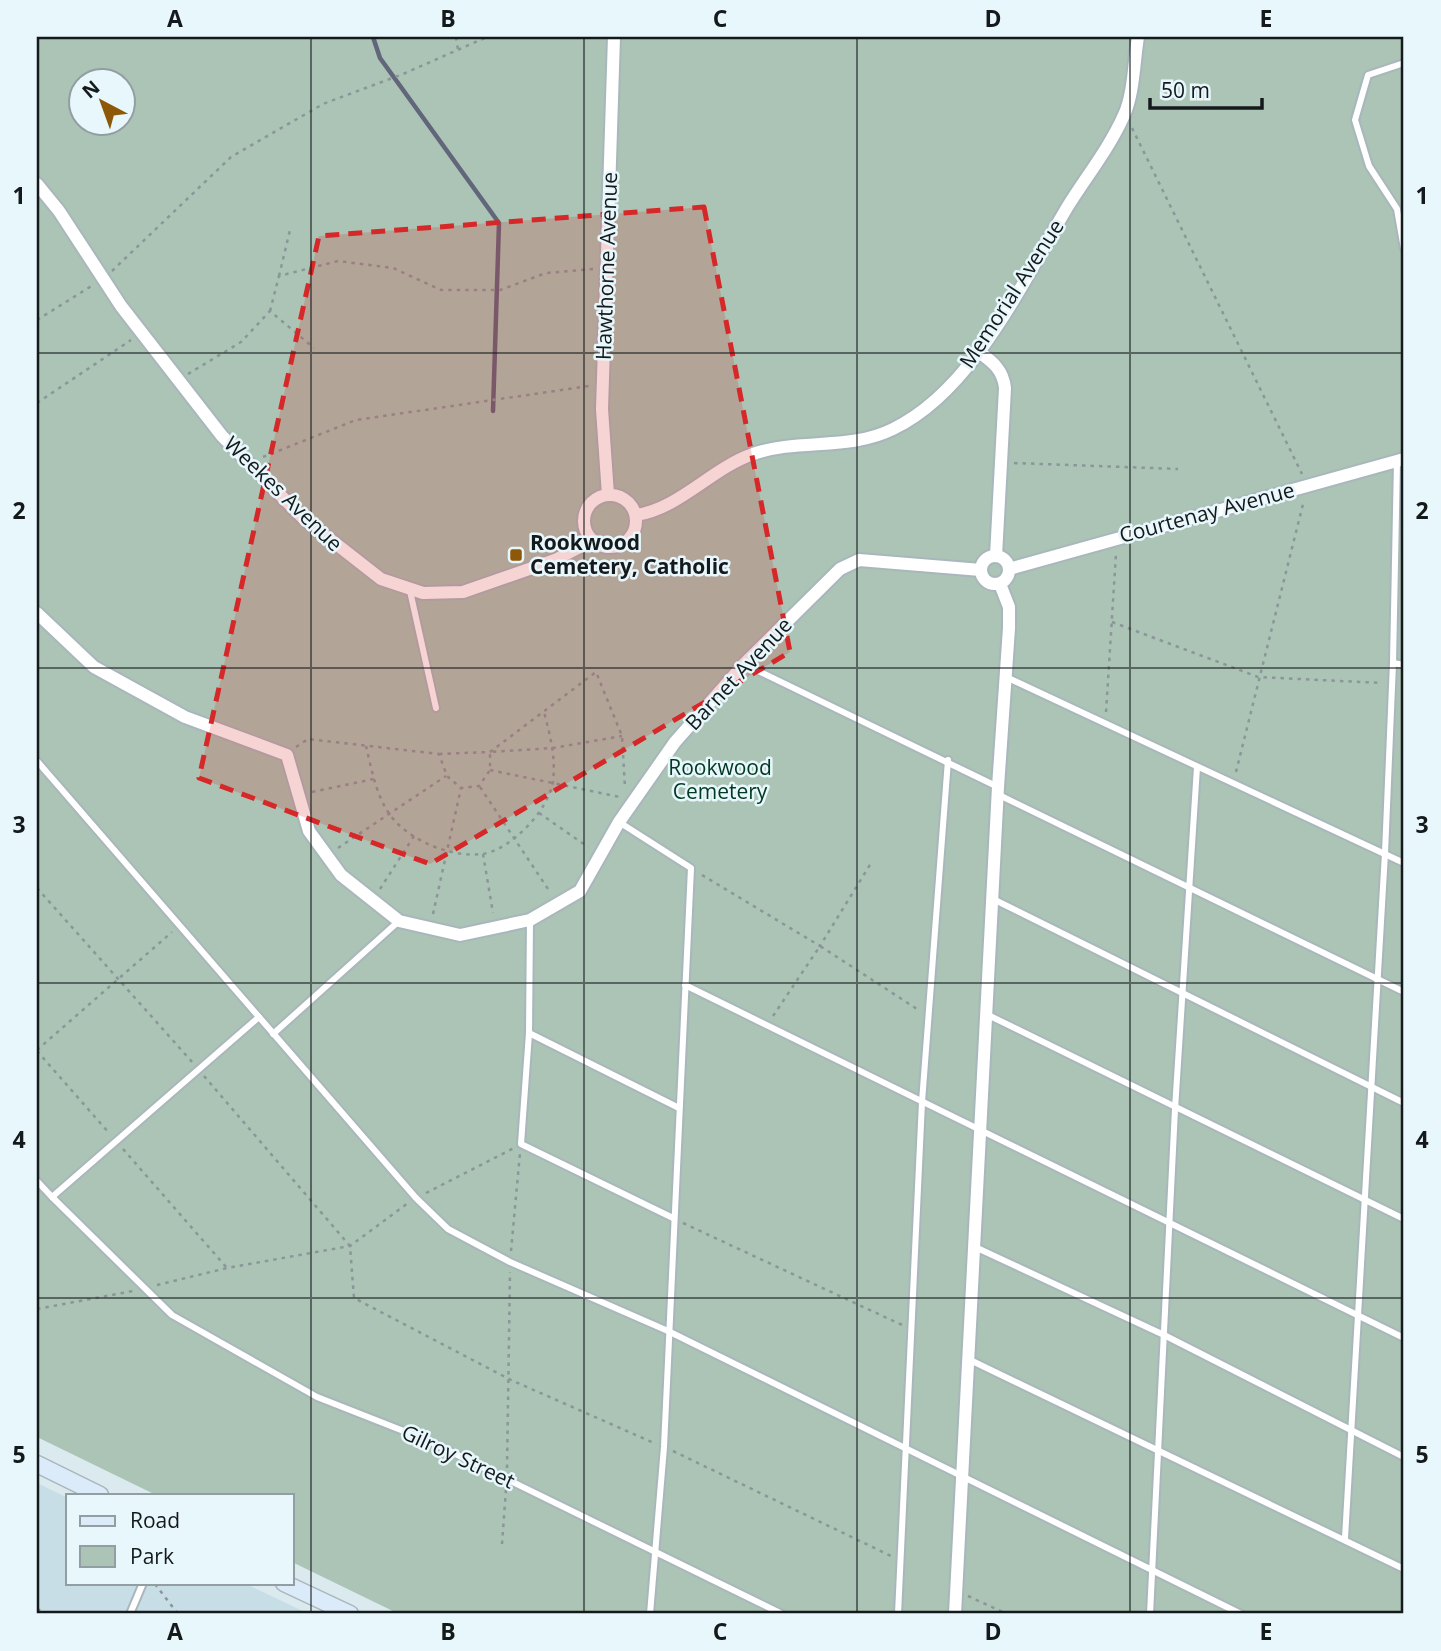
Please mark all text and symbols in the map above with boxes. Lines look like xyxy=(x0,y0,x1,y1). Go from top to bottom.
text: A xyxy=(167,2,183,34)
text: B xyxy=(440,2,456,34)
text: C xyxy=(713,2,727,34)
text: D xyxy=(984,2,1002,34)
text: E xyxy=(1260,2,1272,34)
north arrow xyxy=(66,66,136,136)
scale bar xyxy=(1150,66,1262,110)
text: N xyxy=(76,74,105,104)
text: 50 m xyxy=(1161,76,1210,104)
street label: Hawthorne Avenue xyxy=(589,171,623,361)
text: 1 xyxy=(12,179,26,211)
text: 1 xyxy=(1415,179,1429,211)
street label: Memorial Avenue xyxy=(953,214,1070,373)
street label: Weekes Avenue xyxy=(218,430,349,557)
street label: Courtenay Avenue xyxy=(1116,475,1297,549)
text: 2 xyxy=(12,494,26,526)
text: 2 xyxy=(1415,494,1429,526)
place label: Rookwood Cemetery, Catholic xyxy=(530,528,729,580)
marker: Rookwood Cemetery, Catholic xyxy=(508,547,524,563)
street label: Barnet Avenue xyxy=(679,611,798,736)
park label: Rookwood Cemetery xyxy=(668,753,772,805)
text: 3 xyxy=(12,808,26,840)
text: 3 xyxy=(1415,808,1429,840)
text: 4 xyxy=(12,1123,26,1155)
text: 4 xyxy=(1415,1123,1429,1155)
street label: Gilroy Street xyxy=(397,1418,519,1495)
text: 5 xyxy=(12,1438,26,1470)
text: 5 xyxy=(1415,1438,1429,1470)
legend xyxy=(66,1494,294,1584)
text: Road xyxy=(130,1506,180,1534)
text: Park xyxy=(130,1542,174,1570)
text: A xyxy=(167,1615,183,1647)
text: B xyxy=(440,1615,456,1647)
text: C xyxy=(713,1615,727,1647)
text: D xyxy=(984,1615,1002,1647)
text: E xyxy=(1260,1615,1272,1647)

